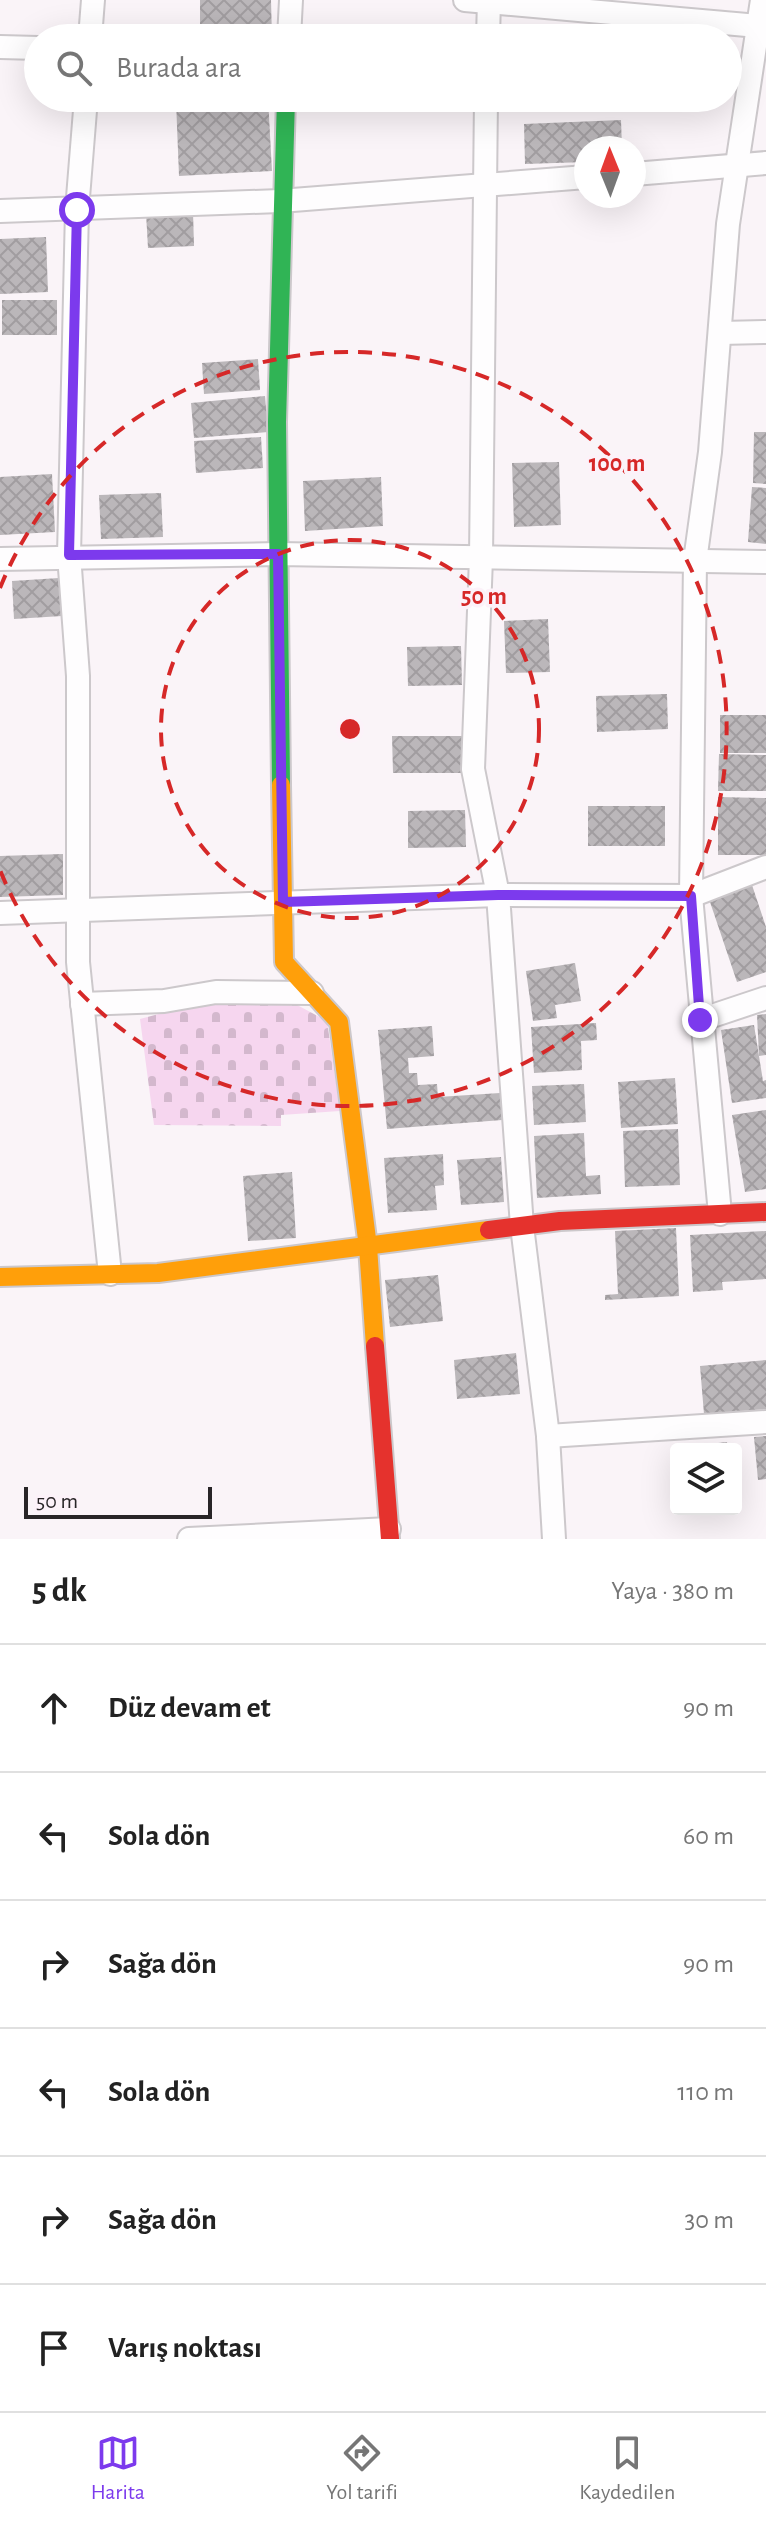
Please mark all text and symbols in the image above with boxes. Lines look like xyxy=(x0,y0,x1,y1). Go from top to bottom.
search box xyxy=(24,24,742,112)
icon: search xyxy=(52,46,96,90)
text: Burada ara xyxy=(116,53,242,83)
north arrow xyxy=(574,136,646,208)
route start xyxy=(59,192,95,228)
text: 100 m xyxy=(589,452,645,476)
text: 50 m xyxy=(461,585,507,609)
centre of rings xyxy=(336,715,364,743)
route end xyxy=(682,1002,718,1038)
map controls xyxy=(670,1443,742,1515)
button: layers xyxy=(670,1443,742,1515)
scale bar xyxy=(24,1483,212,1519)
text: 50 m xyxy=(36,1490,78,1512)
text: 5 dk xyxy=(32,1574,87,1608)
text: Yaya · 380 m xyxy=(611,1578,734,1604)
icon: ahead xyxy=(32,1686,76,1730)
text: Düz devam et xyxy=(108,1693,271,1723)
text: 90 m xyxy=(683,1695,734,1721)
icon: left xyxy=(32,1814,76,1858)
text: Sola dön xyxy=(108,1821,210,1851)
text: 60 m xyxy=(683,1823,734,1849)
icon: right xyxy=(32,1942,76,1986)
text: Sağa dön xyxy=(108,1949,217,1979)
text: 90 m xyxy=(683,1951,734,1977)
icon: left xyxy=(32,2070,76,2114)
text: Sola dön xyxy=(108,2077,210,2107)
text: 110 m xyxy=(677,2079,734,2105)
icon: right xyxy=(32,2198,76,2242)
text: Sağa dön xyxy=(108,2205,217,2235)
text: 30 m xyxy=(684,2207,734,2233)
icon: arrive xyxy=(32,2326,76,2370)
text: Varış noktası xyxy=(108,2333,262,2363)
tab: Harita xyxy=(91,2431,145,2505)
tab: Yol tarifi xyxy=(326,2431,398,2505)
tab: Kaydedilen xyxy=(579,2431,675,2505)

